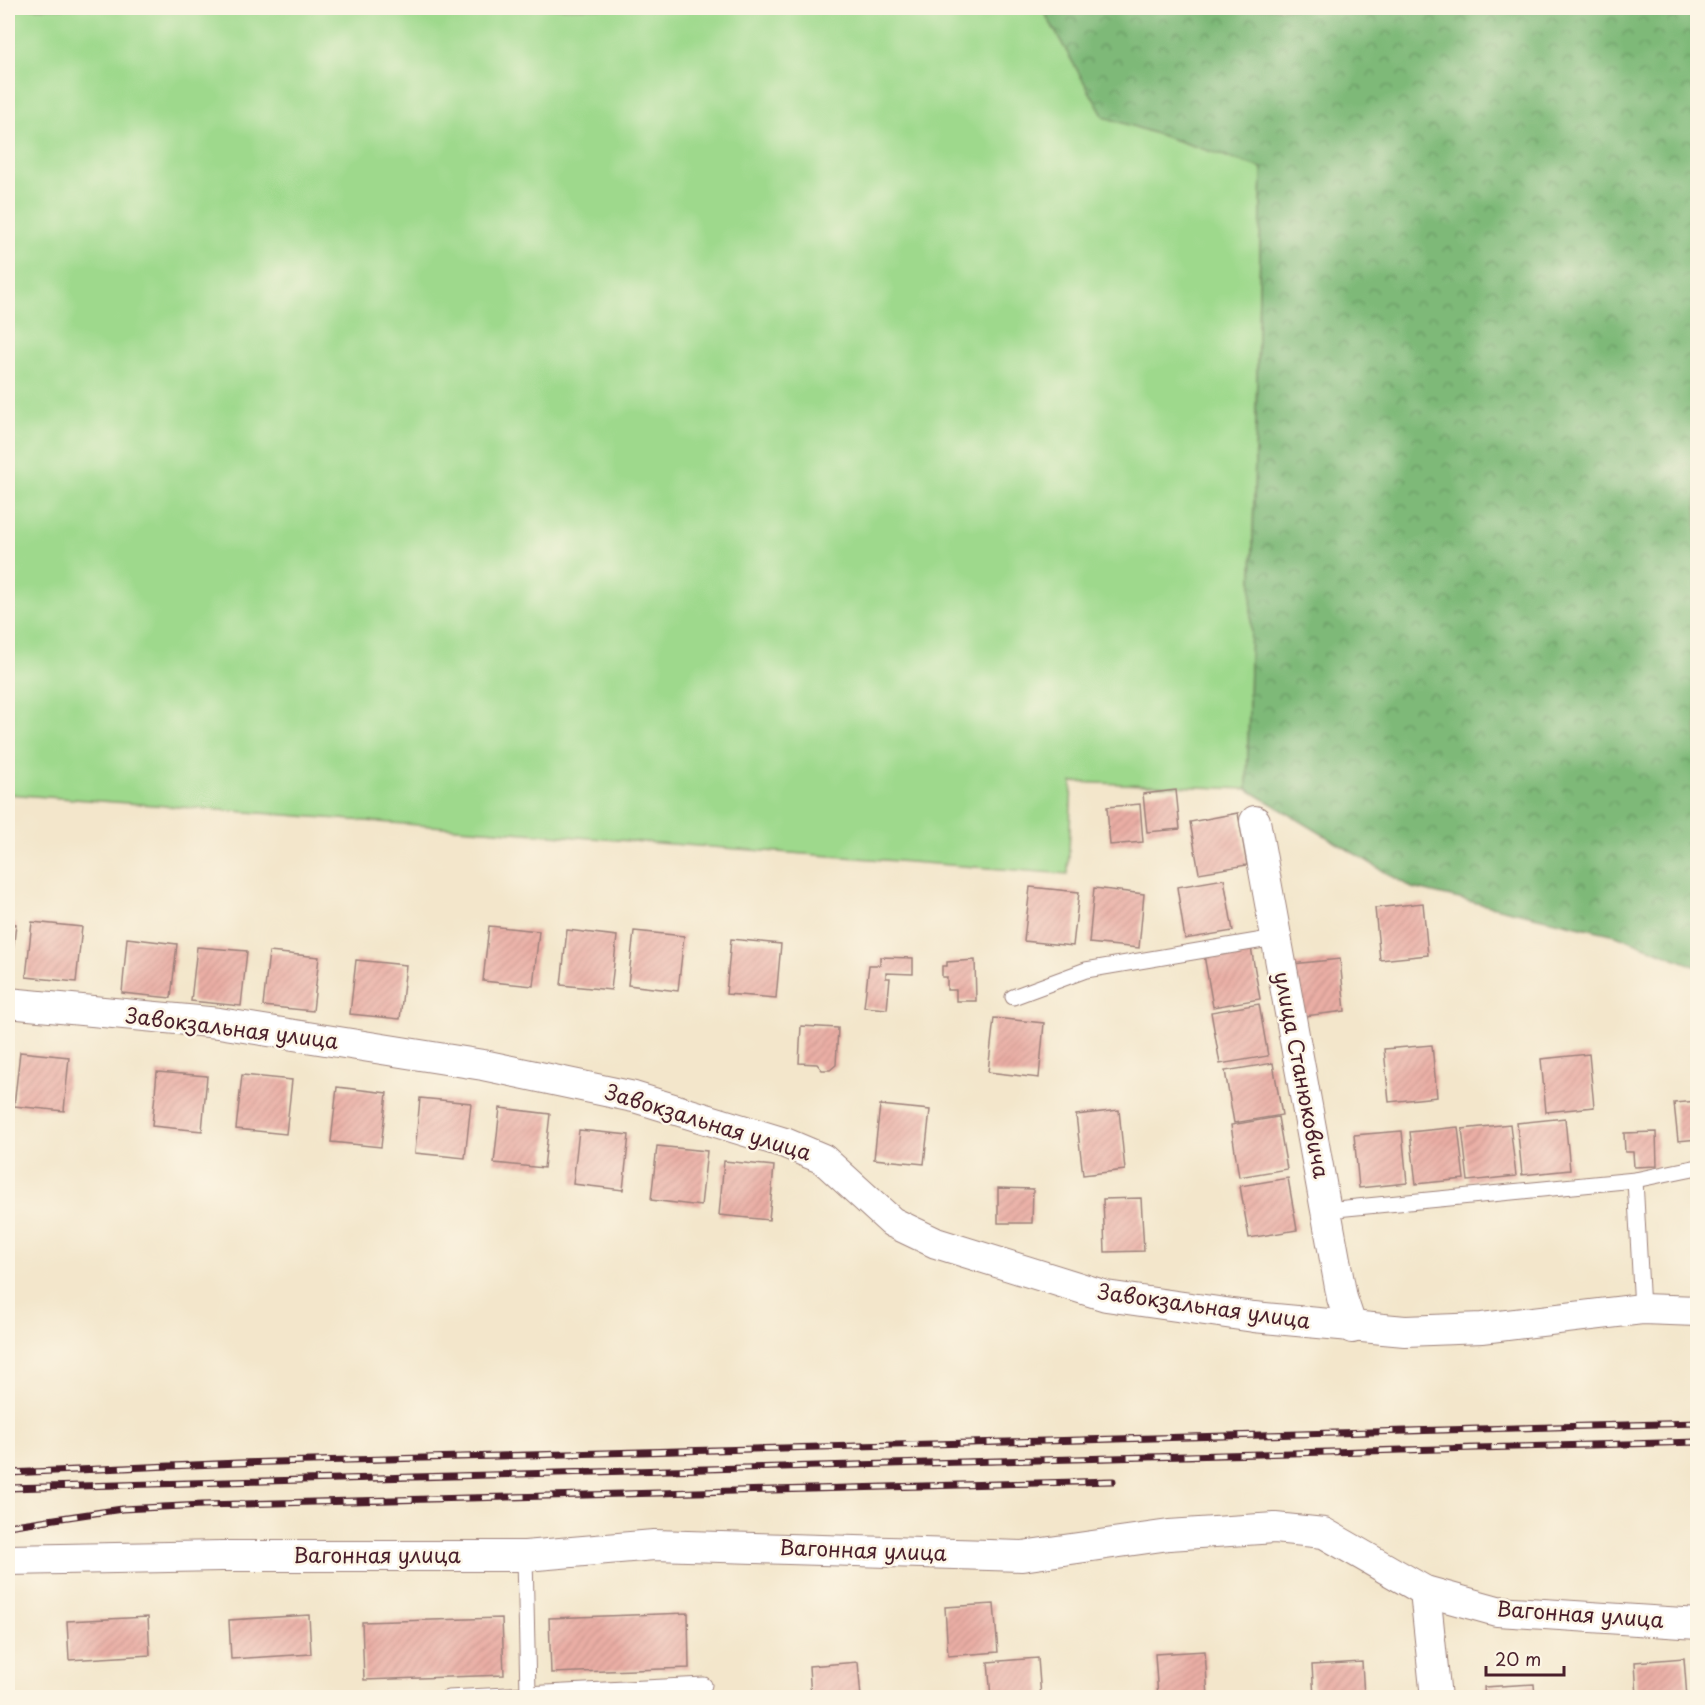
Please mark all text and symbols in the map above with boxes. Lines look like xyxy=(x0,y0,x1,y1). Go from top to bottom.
street label: улица Станюковича xyxy=(1267,969,1339,1181)
street label: Завокзальная улица xyxy=(124,998,341,1056)
street label: Завокзальная улица xyxy=(602,1075,816,1168)
street label: Завокзальная улица xyxy=(1096,1274,1313,1336)
street label: Вагонная улица xyxy=(779,1530,948,1568)
street label: Вагонная улица xyxy=(293,1538,462,1570)
street label: Вагонная улица xyxy=(1495,1591,1666,1635)
scale bar xyxy=(1486,1639,1564,1677)
text: 20 m xyxy=(1495,1645,1541,1672)

